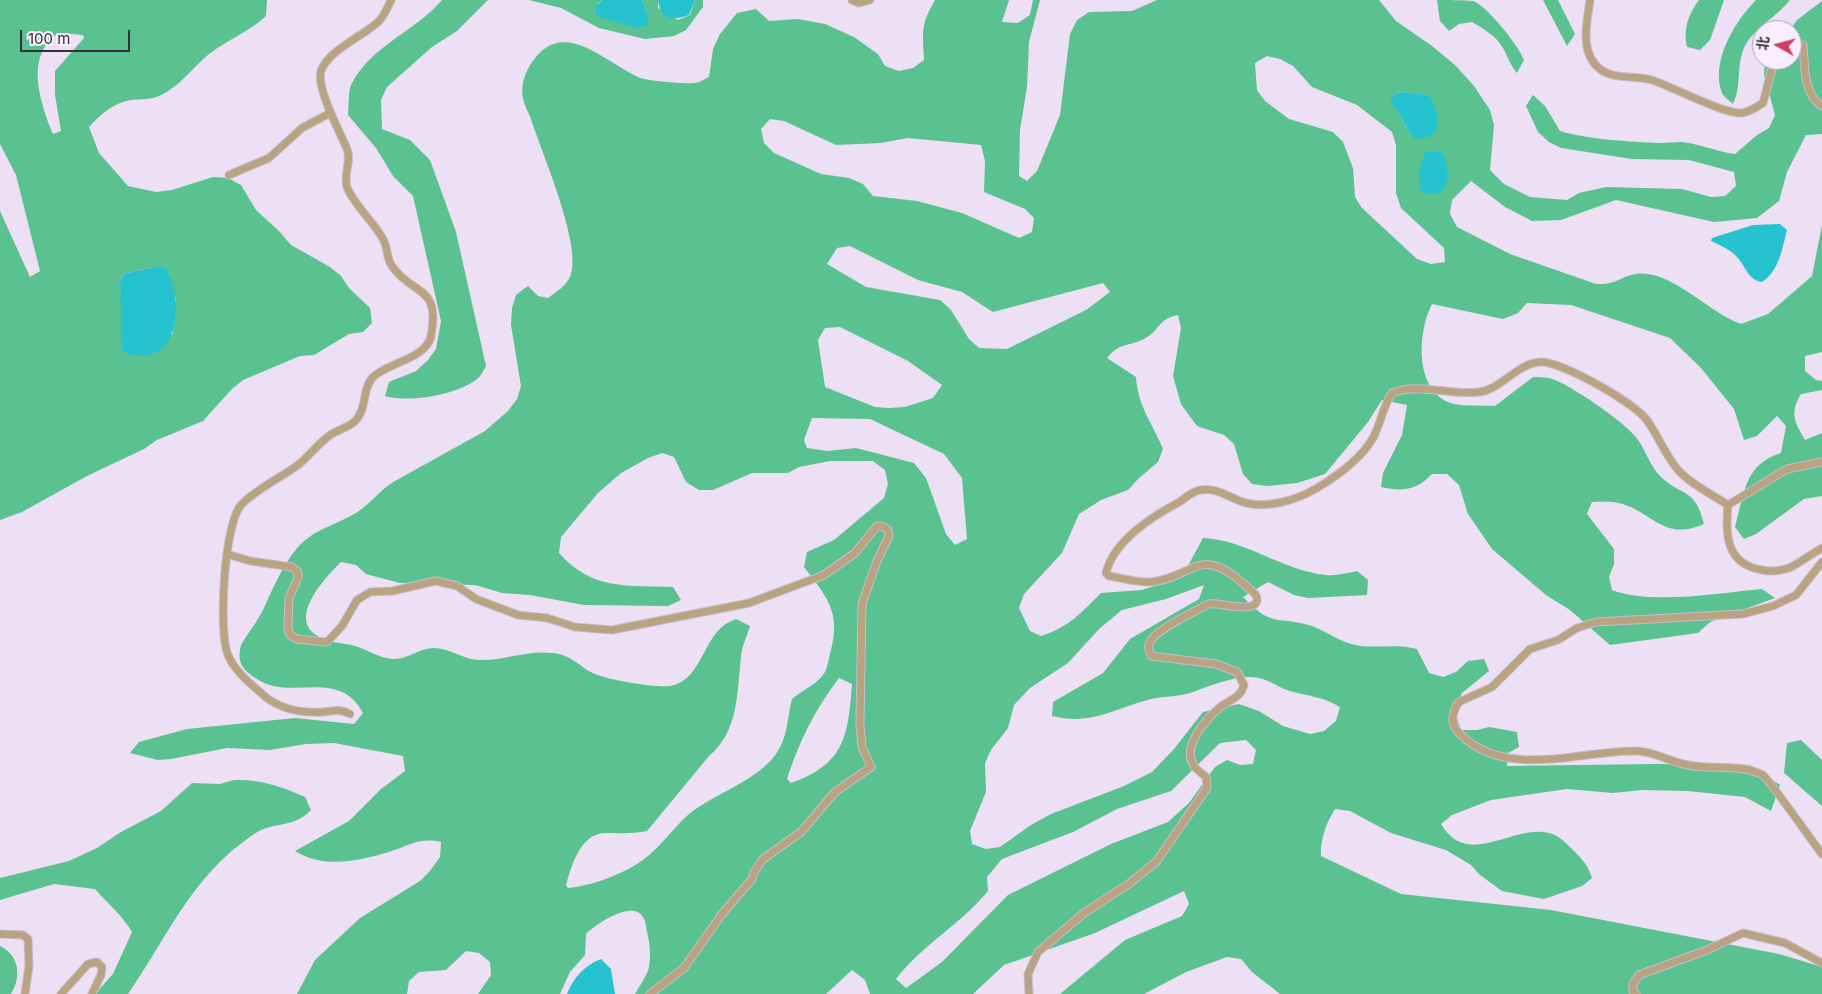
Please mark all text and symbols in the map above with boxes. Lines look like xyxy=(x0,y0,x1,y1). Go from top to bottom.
scale bar xyxy=(22,20,132,52)
north arrow xyxy=(1752,20,1802,70)
text: 100 m xyxy=(28,29,70,48)
text: 北 xyxy=(1753,35,1772,51)

